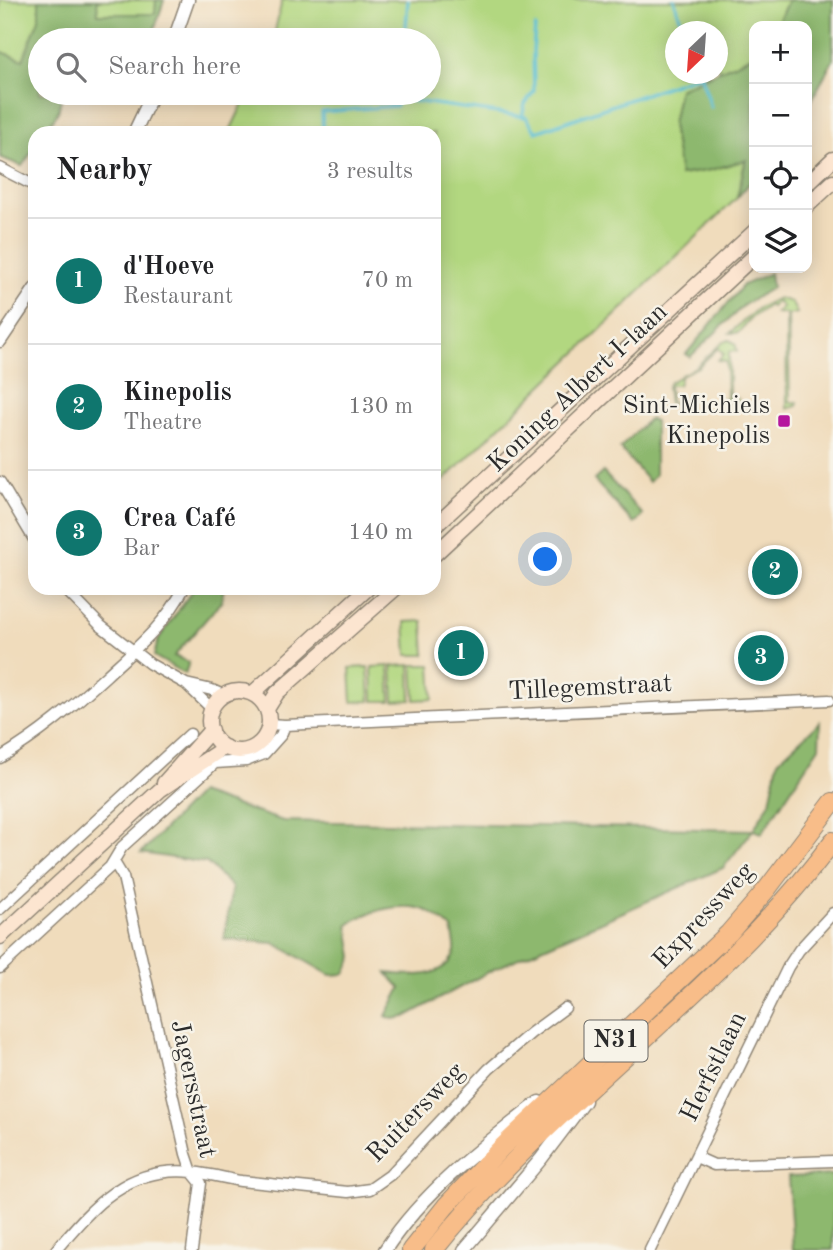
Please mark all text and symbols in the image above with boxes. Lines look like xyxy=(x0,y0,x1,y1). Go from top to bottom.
north arrow xyxy=(665,21,728,84)
map controls xyxy=(749,21,812,273)
button: + xyxy=(749,21,812,84)
search box xyxy=(28,28,441,105)
icon: search xyxy=(52,48,90,86)
text: Search here xyxy=(108,54,241,80)
button: − xyxy=(749,84,812,147)
button: locate xyxy=(749,147,812,210)
text: Nearby xyxy=(56,156,153,186)
text: 3 results xyxy=(327,160,413,183)
button: layers xyxy=(749,210,812,273)
text: d'Hoeve xyxy=(123,254,215,280)
text: 1 xyxy=(72,269,86,292)
text: 70 m xyxy=(362,269,413,292)
text: Restaurant xyxy=(123,285,233,308)
street label: Koning Albert I-laan xyxy=(483,298,673,478)
text: Kinepolis xyxy=(123,380,232,406)
place label: Sint-Michiels Kinepolis xyxy=(623,393,770,449)
text: 2 xyxy=(72,395,86,418)
text: 130 m xyxy=(348,395,413,418)
text: Theatre xyxy=(123,411,202,434)
marker: Sint-Michiels Kinepolis xyxy=(776,413,792,429)
text: Crea Café xyxy=(123,506,236,532)
text: 3 xyxy=(72,521,86,544)
text: 140 m xyxy=(348,521,413,544)
text: Bar xyxy=(123,537,160,560)
your location xyxy=(528,542,562,576)
pin: 2 xyxy=(752,546,798,598)
pin: 1 xyxy=(438,627,484,679)
pin: 3 xyxy=(738,632,784,684)
street label: Tillegemstraat xyxy=(507,671,673,705)
street label: Expressweg xyxy=(648,858,760,974)
street label: Herfstlaan xyxy=(676,1008,752,1126)
street label: Jagersstraat xyxy=(166,1017,220,1161)
road number: N31 xyxy=(584,1021,648,1062)
street label: Ruitersweg xyxy=(362,1058,470,1168)

